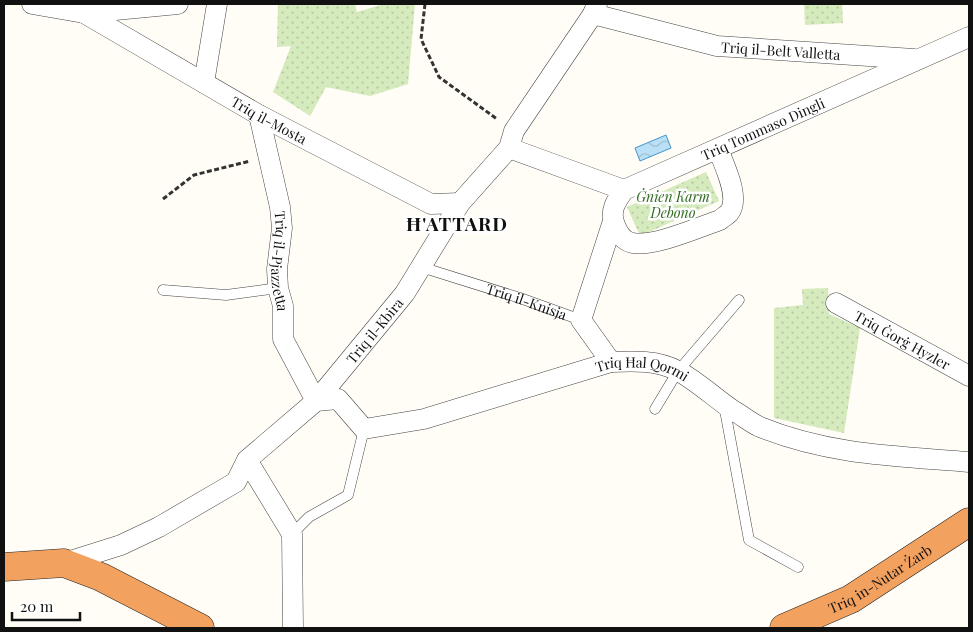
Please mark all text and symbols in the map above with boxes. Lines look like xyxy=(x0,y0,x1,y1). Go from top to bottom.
street label: Triq il-Belt Valletta xyxy=(721,37,841,64)
street label: Triq il-Mosta xyxy=(228,91,310,148)
street label: Triq Tommaso Dingli xyxy=(698,93,827,164)
park label: Ġnien Karm Debono xyxy=(636,187,710,222)
street label: Triq il-Pjazzetta xyxy=(267,210,293,311)
district label: Ħ'ATTARD xyxy=(406,210,508,236)
street label: Triq il-Knisja xyxy=(484,279,570,324)
street label: Triq il-Kbira xyxy=(342,293,407,367)
street label: Triq Ġorġ Hyzler xyxy=(851,306,955,374)
street label: Triq Ħal Qormi xyxy=(593,352,693,385)
street label: Triq in-Nutar Żarb xyxy=(825,540,935,617)
scale bar xyxy=(12,590,80,622)
text: 20 m xyxy=(20,596,54,616)

